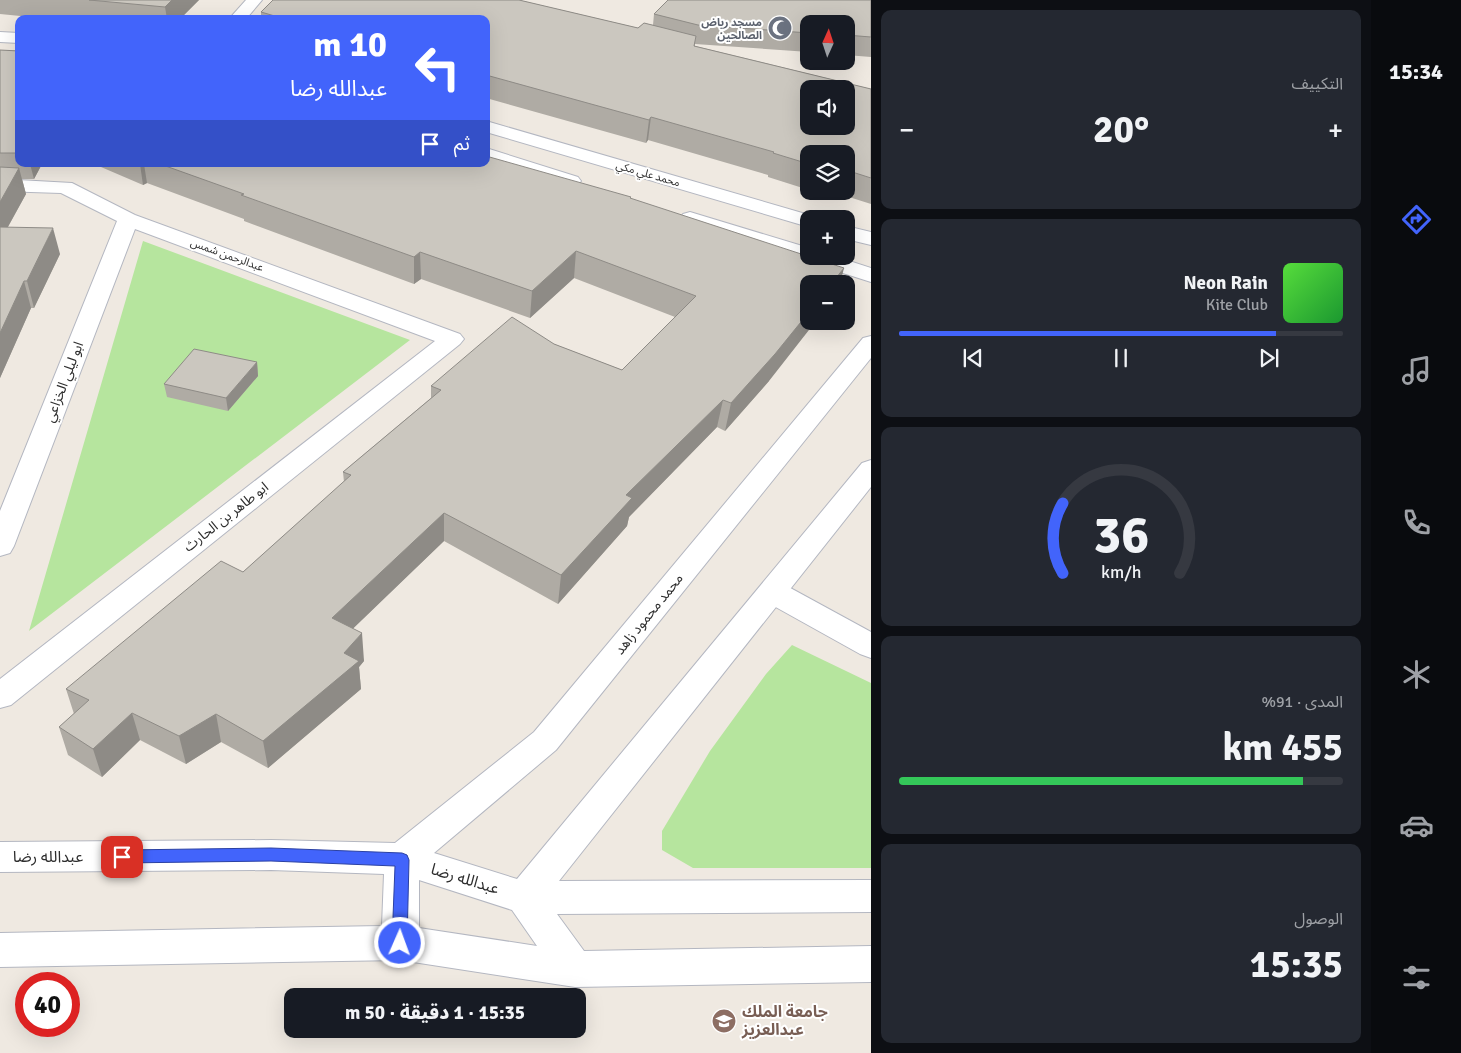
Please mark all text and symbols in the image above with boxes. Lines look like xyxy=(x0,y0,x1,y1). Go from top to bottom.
mosque icon: مسجد رياض الصالحين xyxy=(767,15,793,41)
north arrow xyxy=(800,15,855,70)
map controls xyxy=(800,15,855,330)
place label: مسجد رياض الصالحين xyxy=(701,16,762,42)
text: 10 m xyxy=(313,23,387,66)
icon: left xyxy=(405,35,470,100)
text: 15:34 xyxy=(1389,58,1443,85)
text: التكييف xyxy=(1291,74,1343,94)
text: عبدالله رضا xyxy=(290,75,387,102)
button: sound xyxy=(800,80,855,135)
text: 20° xyxy=(1093,106,1149,153)
text: − xyxy=(899,113,914,147)
text: + xyxy=(1328,113,1343,147)
icon: arrive xyxy=(416,130,444,158)
text: ثم xyxy=(454,132,470,156)
button: layers xyxy=(800,145,855,200)
street label: محمد علي مكي xyxy=(614,159,682,192)
icon: directions xyxy=(1399,202,1434,237)
button: + xyxy=(800,210,855,265)
street label: عبدالرحمن شمس xyxy=(189,236,266,274)
text: Neon Rain xyxy=(1183,271,1268,295)
button: − xyxy=(800,275,855,330)
text: Kite Club xyxy=(1206,295,1268,315)
street label: ابو ليلي الخزاعي xyxy=(41,339,89,426)
icon: previous xyxy=(959,344,987,372)
icon: pause xyxy=(1107,344,1135,372)
icon: next xyxy=(1255,344,1283,372)
icon: music xyxy=(1399,353,1434,388)
street label: ابو طاهر بن الحارث xyxy=(180,479,272,555)
text: 36 xyxy=(1093,503,1149,567)
icon: phone xyxy=(1399,505,1434,540)
text: km/h xyxy=(1101,561,1141,583)
street label: محمد محمود زاهد xyxy=(611,570,687,658)
icon: climate xyxy=(1399,657,1434,692)
text: المدى · 91% xyxy=(1261,692,1343,712)
text: 455 km xyxy=(1222,724,1343,771)
icon: car xyxy=(1399,808,1434,843)
pin xyxy=(101,836,143,878)
icon: arrive xyxy=(108,843,136,871)
street label: عبدالله رضا xyxy=(13,847,83,867)
street label: عبدالله رضا xyxy=(428,859,502,899)
text: الوصول xyxy=(1294,909,1343,929)
position arrow xyxy=(373,916,425,968)
text: 15:35 xyxy=(1250,941,1343,988)
icon: filters xyxy=(1399,960,1434,995)
speed limit sign: 40 xyxy=(15,972,80,1037)
text: 15:35 · 1 دقيقة · 50 m xyxy=(345,1001,525,1025)
place label: جامعة الملك عبدالعزيز xyxy=(741,1002,828,1040)
school or university icon: جامعة الملك عبدالعزيز xyxy=(711,1008,737,1034)

